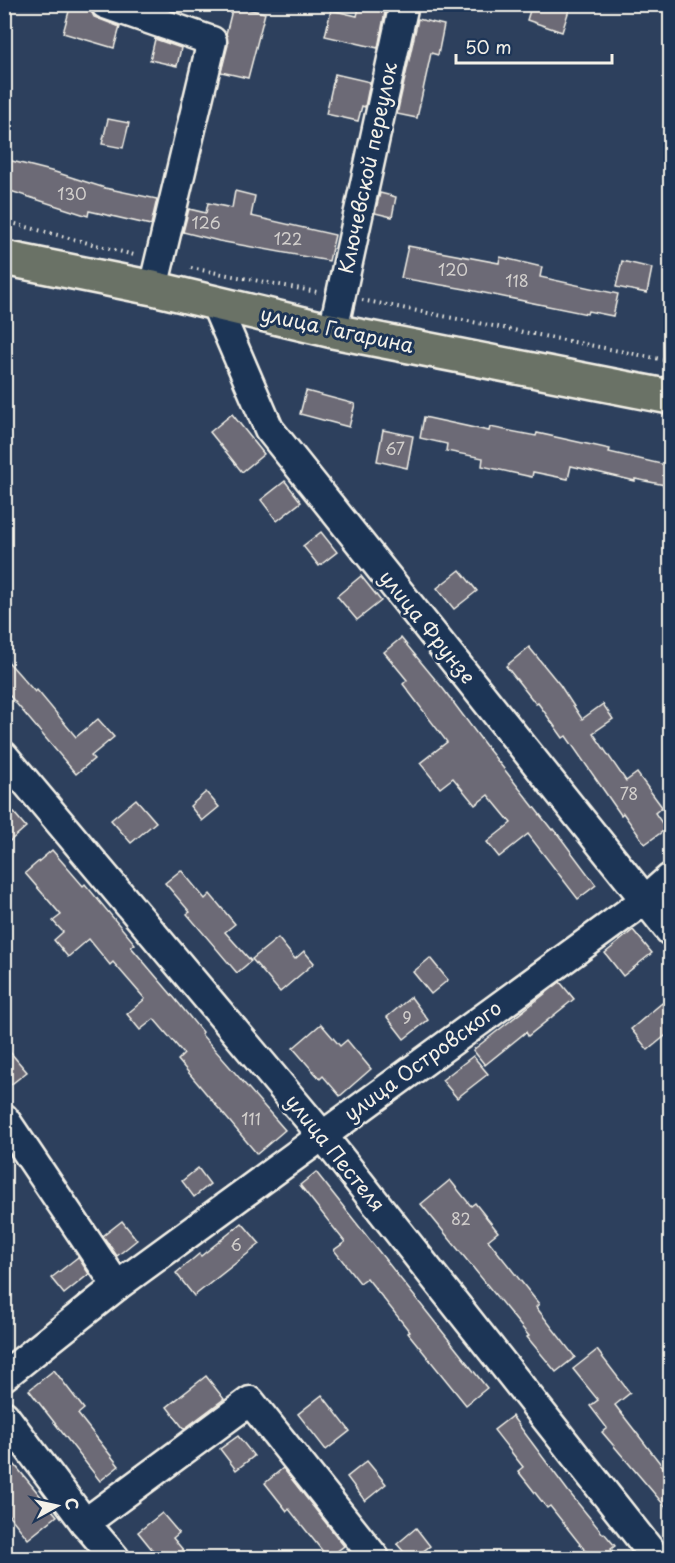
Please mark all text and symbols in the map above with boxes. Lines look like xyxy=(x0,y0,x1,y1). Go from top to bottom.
scale bar xyxy=(456,27,612,65)
text: 50 m xyxy=(465,33,512,60)
street label: Ключевской переулок xyxy=(330,59,404,276)
house number: 130 xyxy=(57,181,87,205)
house number: 126 xyxy=(191,210,221,234)
house number: 122 xyxy=(274,226,302,250)
house number: 120 xyxy=(438,257,468,281)
house number: 118 xyxy=(505,268,529,292)
street label: улица Гагарина xyxy=(258,298,417,360)
house number: 67 xyxy=(385,436,405,460)
street label: улица Фрунзе xyxy=(372,563,483,690)
house number: 78 xyxy=(620,781,638,805)
street label: улица Островского xyxy=(337,993,508,1128)
house number: 9 xyxy=(402,1005,412,1029)
street label: улица Пестеля xyxy=(279,1087,393,1218)
house number: 111 xyxy=(241,1106,261,1130)
house number: 82 xyxy=(451,1206,471,1230)
house number: 6 xyxy=(230,1232,242,1256)
north arrow xyxy=(27,1476,87,1536)
text: С xyxy=(60,1496,86,1511)

